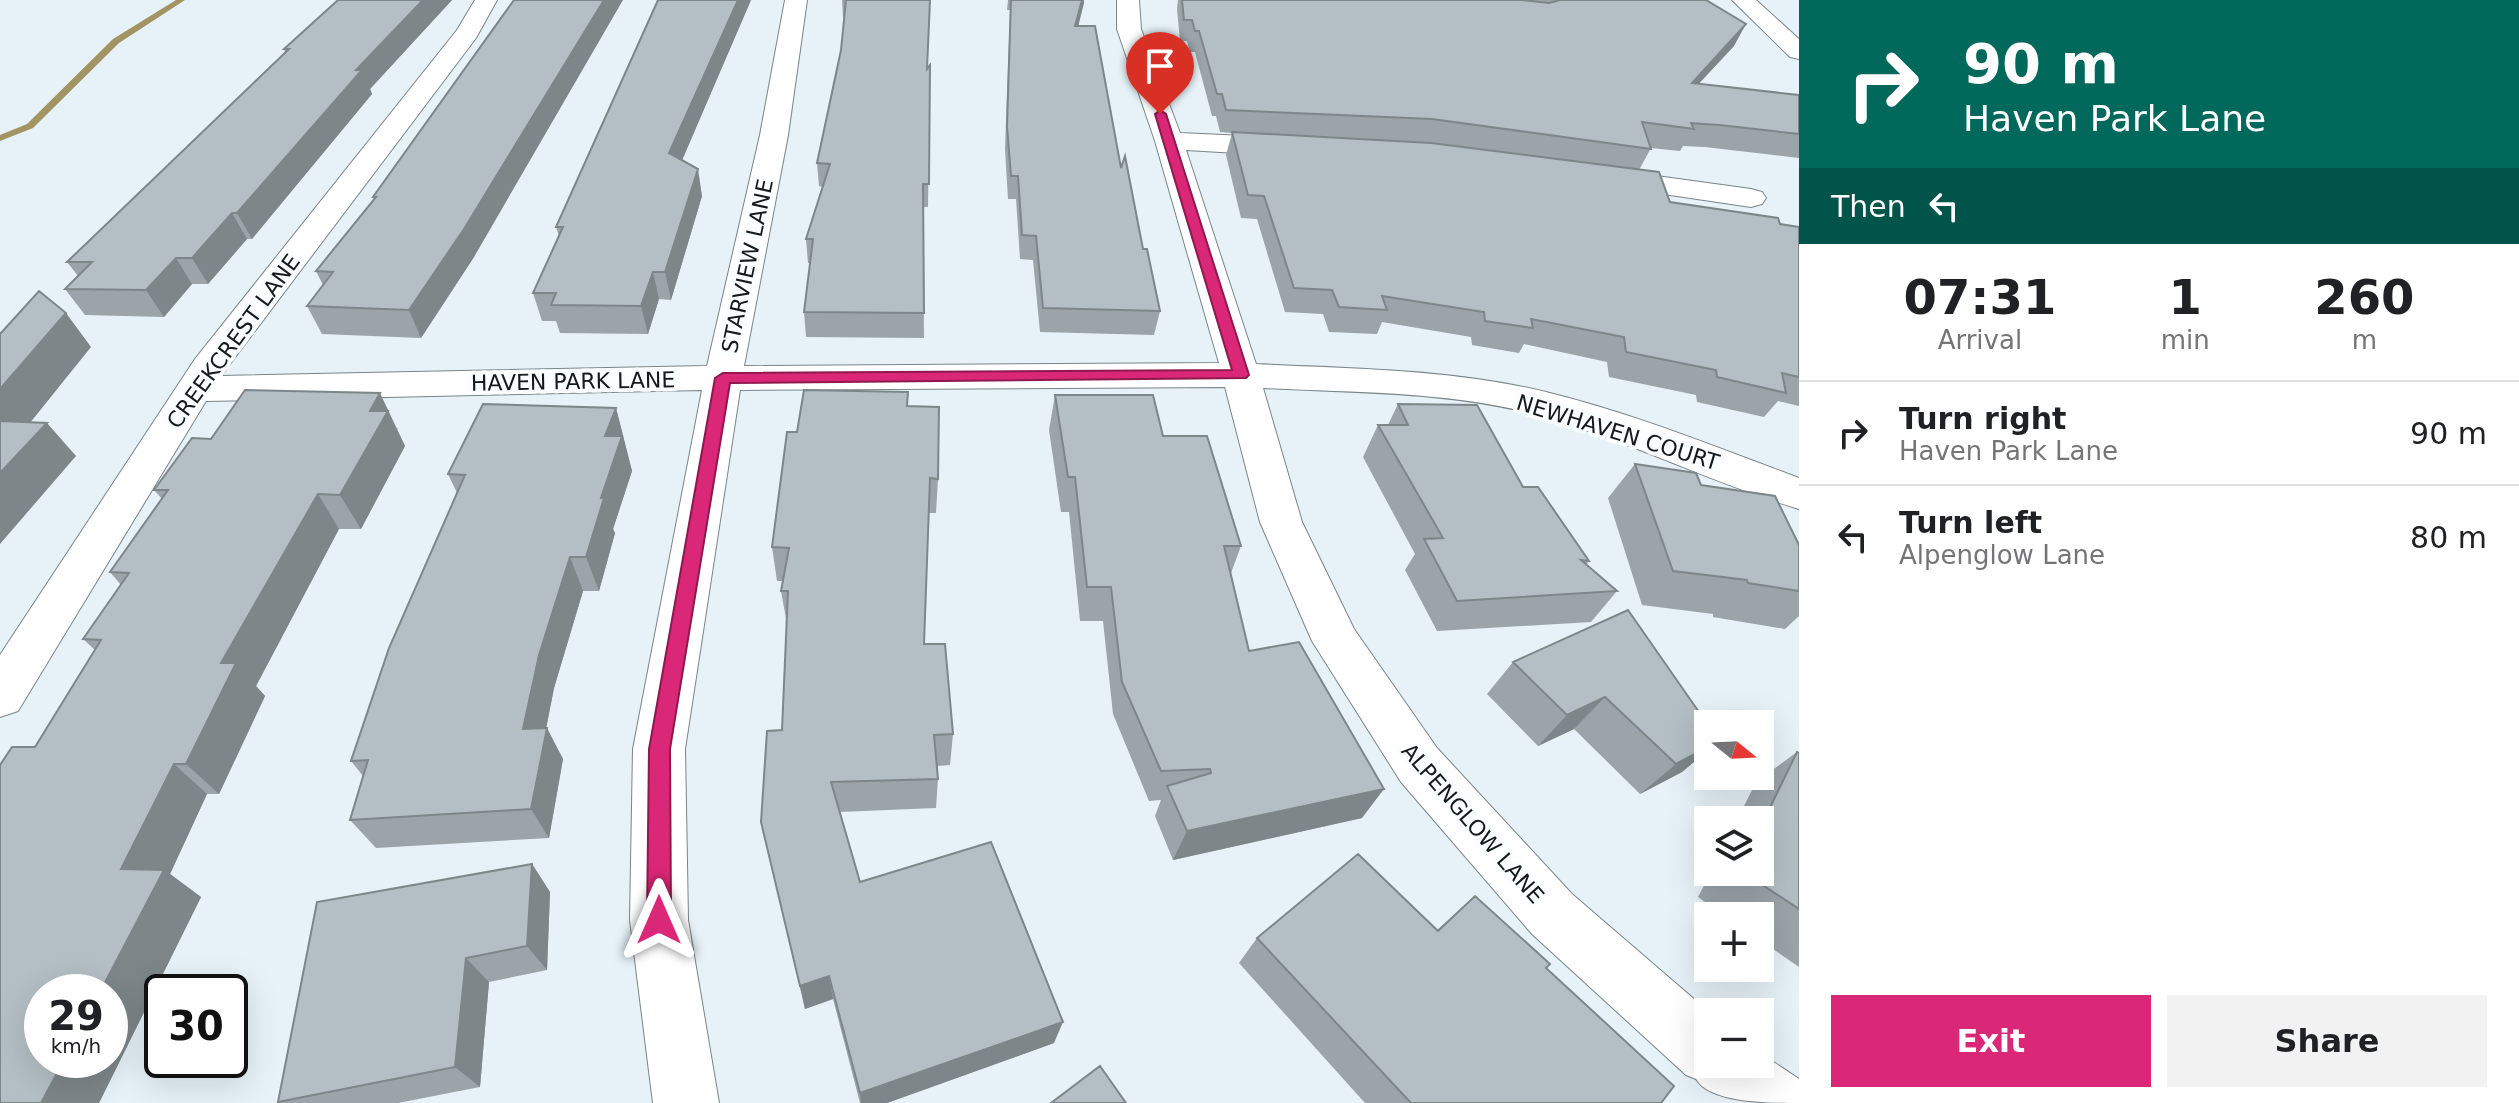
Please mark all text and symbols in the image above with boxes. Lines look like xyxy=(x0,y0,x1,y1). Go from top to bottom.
text: 90 m xyxy=(1963,31,2119,96)
pin xyxy=(1126,32,1194,114)
icon: right xyxy=(1831,32,1935,136)
icon: arrive xyxy=(1138,44,1182,88)
text: Haven Park Lane xyxy=(1963,98,2266,139)
street label: STARVIEW LANE xyxy=(717,177,778,355)
icon: left xyxy=(1922,184,1966,228)
text: Then xyxy=(1831,189,1906,224)
street label: CREEKCREST LANE xyxy=(162,249,305,433)
text: 07:31 xyxy=(1903,269,2056,325)
text: 1 xyxy=(2169,269,2202,325)
text: 260 xyxy=(2314,269,2414,325)
text: Arrival xyxy=(1938,325,2022,355)
text: min xyxy=(2161,325,2210,355)
text: m xyxy=(2352,325,2377,355)
street label: HAVEN PARK LANE xyxy=(471,367,675,396)
street label: NEWHAVEN COURT xyxy=(1513,390,1723,475)
text: Turn right xyxy=(1899,401,2066,436)
icon: right xyxy=(1831,411,1875,455)
text: 90 m xyxy=(2410,416,2487,451)
text: Haven Park Lane xyxy=(1899,436,2118,466)
text: Turn left xyxy=(1899,505,2042,540)
icon: left xyxy=(1831,515,1875,559)
text: 80 m xyxy=(2410,520,2487,555)
text: Alpenglow Lane xyxy=(1899,540,2105,570)
north arrow xyxy=(1694,710,1774,790)
map controls xyxy=(1694,710,1774,1078)
street label: ALPENGLOW LANE xyxy=(1396,738,1549,908)
button: layers xyxy=(1694,806,1774,886)
position arrow xyxy=(617,878,701,962)
button: + xyxy=(1694,902,1774,982)
speed limit sign: 30 xyxy=(144,974,248,1078)
text: 29 xyxy=(48,993,104,1039)
button: Exit xyxy=(1831,995,2151,1087)
button: Share xyxy=(2167,995,2487,1087)
button: − xyxy=(1694,998,1774,1078)
text: km/h xyxy=(51,1034,101,1058)

